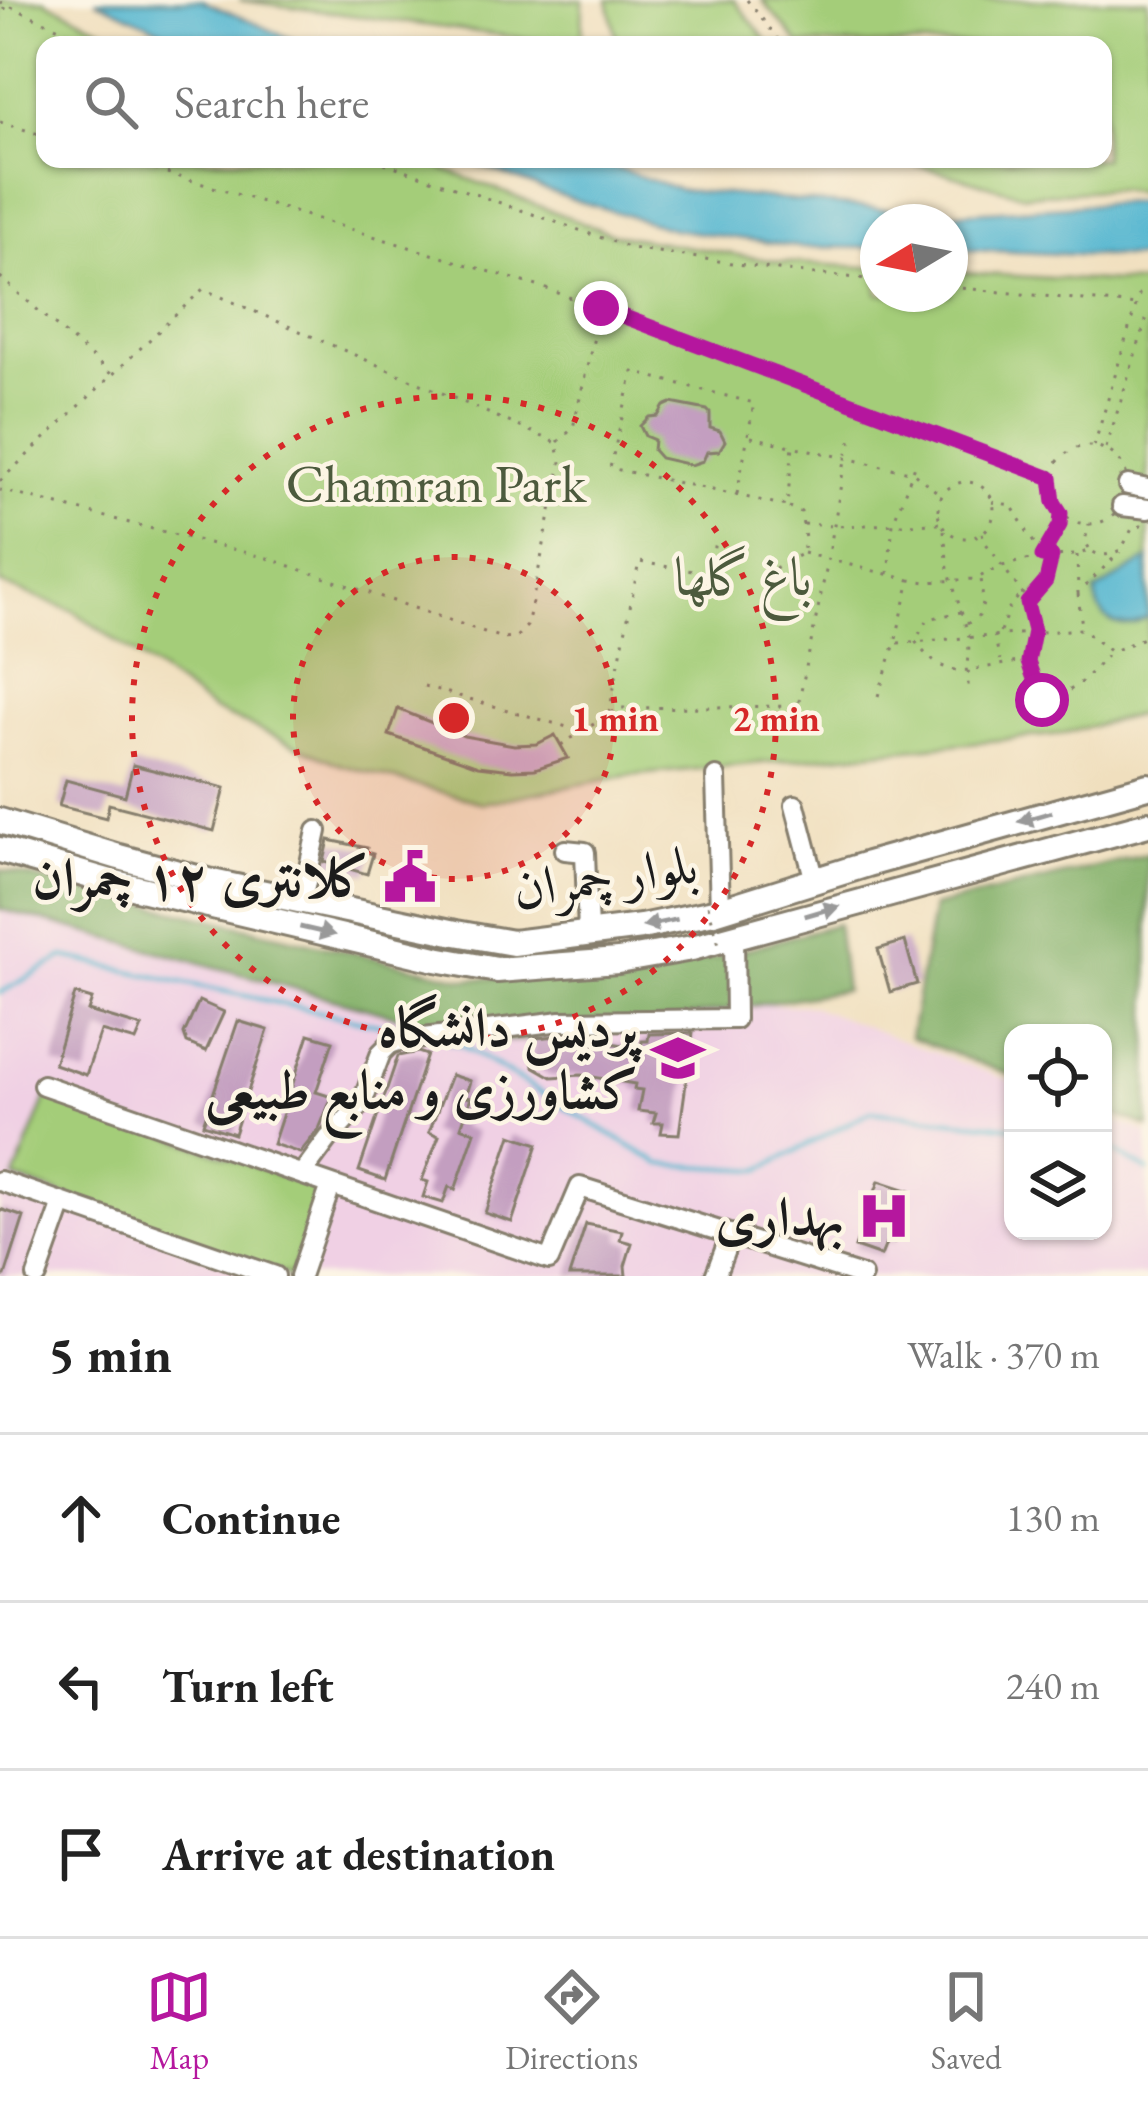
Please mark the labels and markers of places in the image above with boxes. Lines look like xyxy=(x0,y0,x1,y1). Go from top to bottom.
centre of rings xyxy=(433,697,475,739)
place label: کلانتری ۱۲ چمران xyxy=(32,842,370,913)
public building icon: کلانتری ۱۲ چمران xyxy=(381,848,439,906)
place label: پردیس دانشگاه کشاورزی و منابع طبیعی xyxy=(205,992,643,1140)
school or university icon: پردیس دانشگاه کشاورزی و منابع طبیعی xyxy=(649,1029,707,1087)
place label: بهداری xyxy=(715,1181,844,1252)
hospital icon: بهداری xyxy=(855,1187,913,1245)

